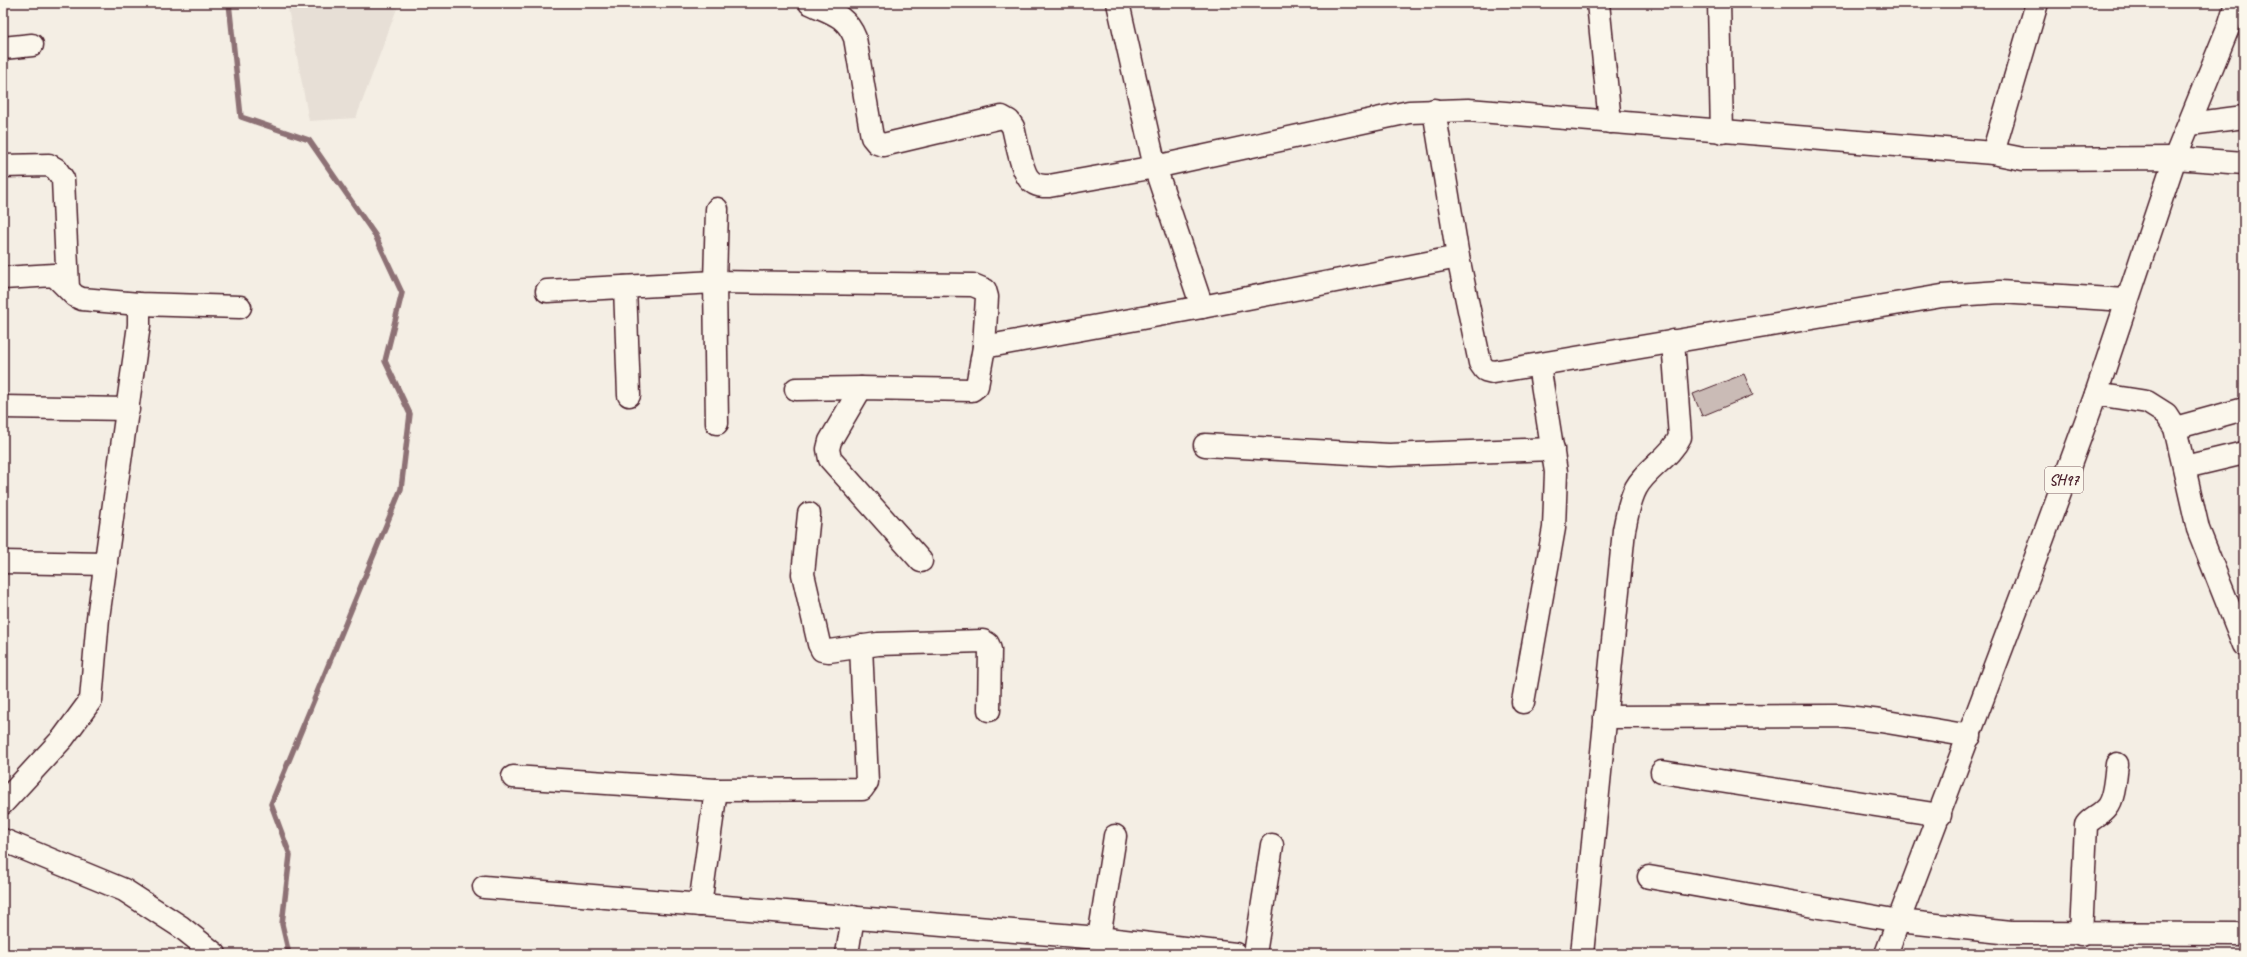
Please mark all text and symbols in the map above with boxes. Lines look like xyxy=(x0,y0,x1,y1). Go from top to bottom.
road number: SH97 xyxy=(2045,467,2083,493)

